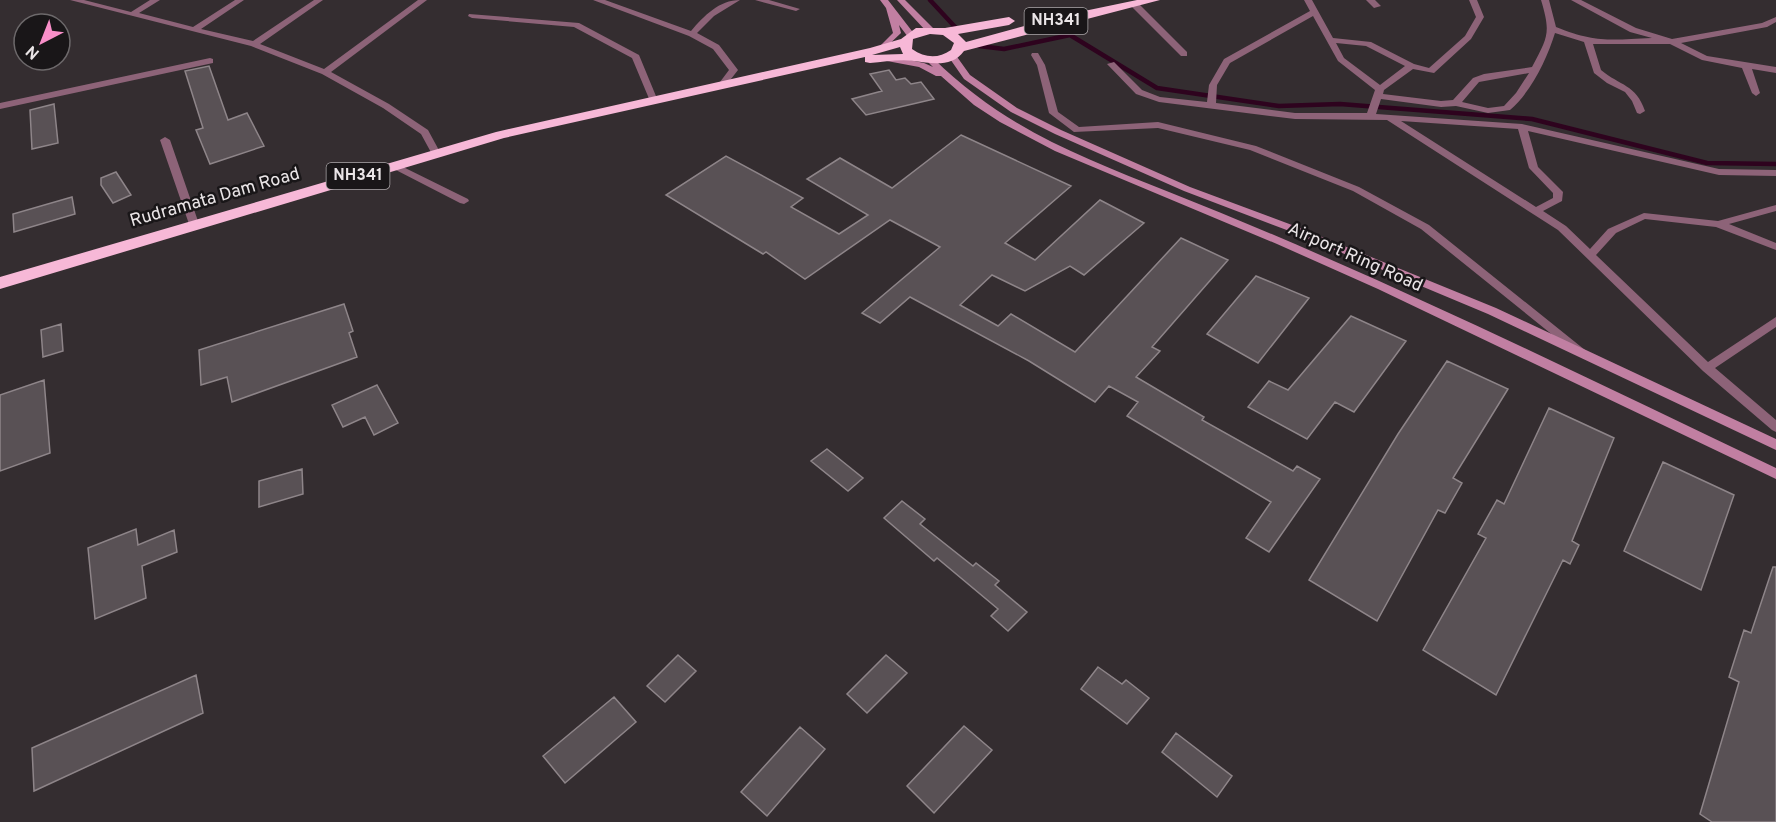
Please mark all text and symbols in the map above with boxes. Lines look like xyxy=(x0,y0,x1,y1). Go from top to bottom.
road number: NH341 xyxy=(1024,8,1088,34)
north arrow xyxy=(12,12,72,72)
text: N xyxy=(22,40,44,63)
street label: Rudramata Dam Road xyxy=(127,163,303,233)
road number: NH341 xyxy=(326,163,389,189)
street label: Airport Ring Road xyxy=(1284,218,1426,298)

